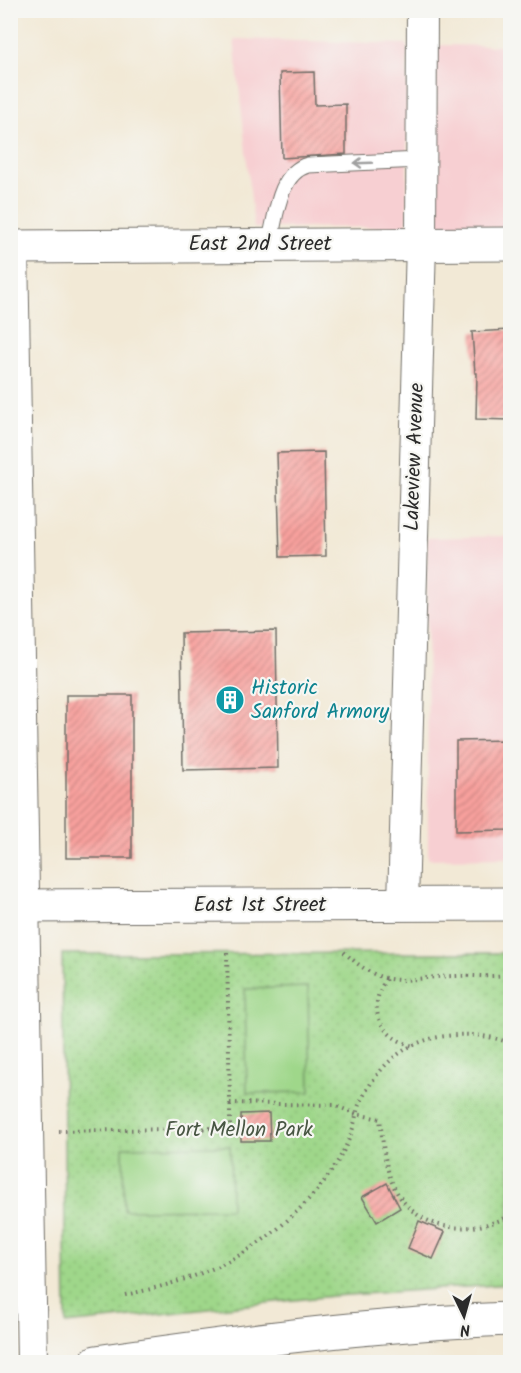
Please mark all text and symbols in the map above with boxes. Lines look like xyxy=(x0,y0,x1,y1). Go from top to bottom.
one-way arrow xyxy=(353,157,373,169)
street label: East 2nd Street xyxy=(188,228,332,261)
street label: Lakeview Avenue xyxy=(396,382,434,532)
place label: Historic Sanford Armory xyxy=(251,672,389,729)
building icon: Historic Sanford Armory xyxy=(214,684,246,716)
street label: East 1st Street xyxy=(194,889,327,922)
park label: Fort Mellon Park xyxy=(165,1114,313,1147)
north arrow xyxy=(434,1286,494,1346)
text: N xyxy=(459,1317,471,1342)

